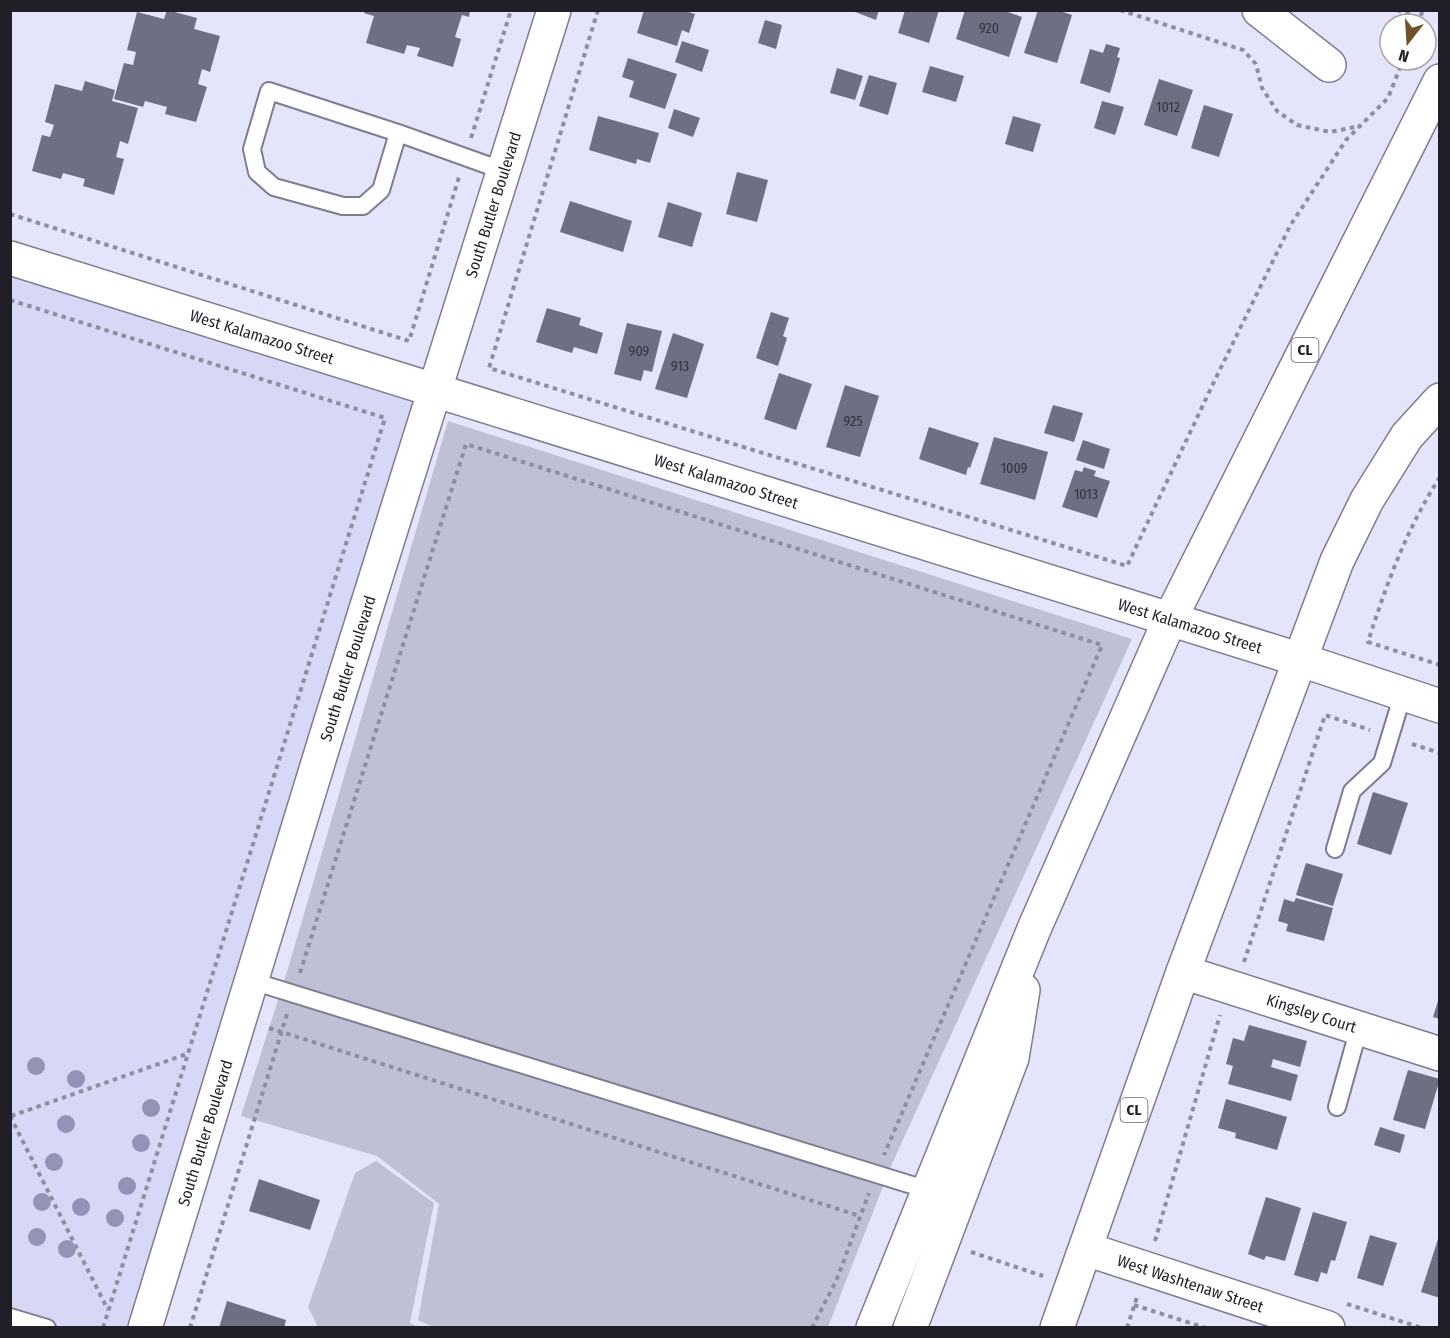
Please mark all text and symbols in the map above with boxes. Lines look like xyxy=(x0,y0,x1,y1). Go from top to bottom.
north arrow xyxy=(1378,12,1438,72)
house number: 920 xyxy=(979,20,999,37)
text: N xyxy=(1396,45,1411,66)
house number: 1012 xyxy=(1156,99,1180,116)
street label: South Butler Boulevard xyxy=(462,130,525,280)
street label: West Kalamazoo Street xyxy=(187,306,337,369)
road number: CL xyxy=(1292,338,1318,362)
house number: 909 xyxy=(629,343,650,360)
house number: 913 xyxy=(671,358,689,375)
house number: 925 xyxy=(843,413,863,430)
street label: West Kalamazoo Street xyxy=(652,450,801,513)
house number: 1009 xyxy=(1001,460,1028,477)
house number: 1013 xyxy=(1074,486,1098,503)
street label: South Butler Boulevard xyxy=(316,593,380,744)
street label: West Kalamazoo Street xyxy=(1116,595,1265,658)
street label: Kingsley Court xyxy=(1264,990,1360,1037)
street label: South Butler Boulevard xyxy=(174,1058,237,1208)
road number: CL xyxy=(1120,1098,1148,1122)
street label: West Washtenaw Street xyxy=(1115,1251,1267,1317)

